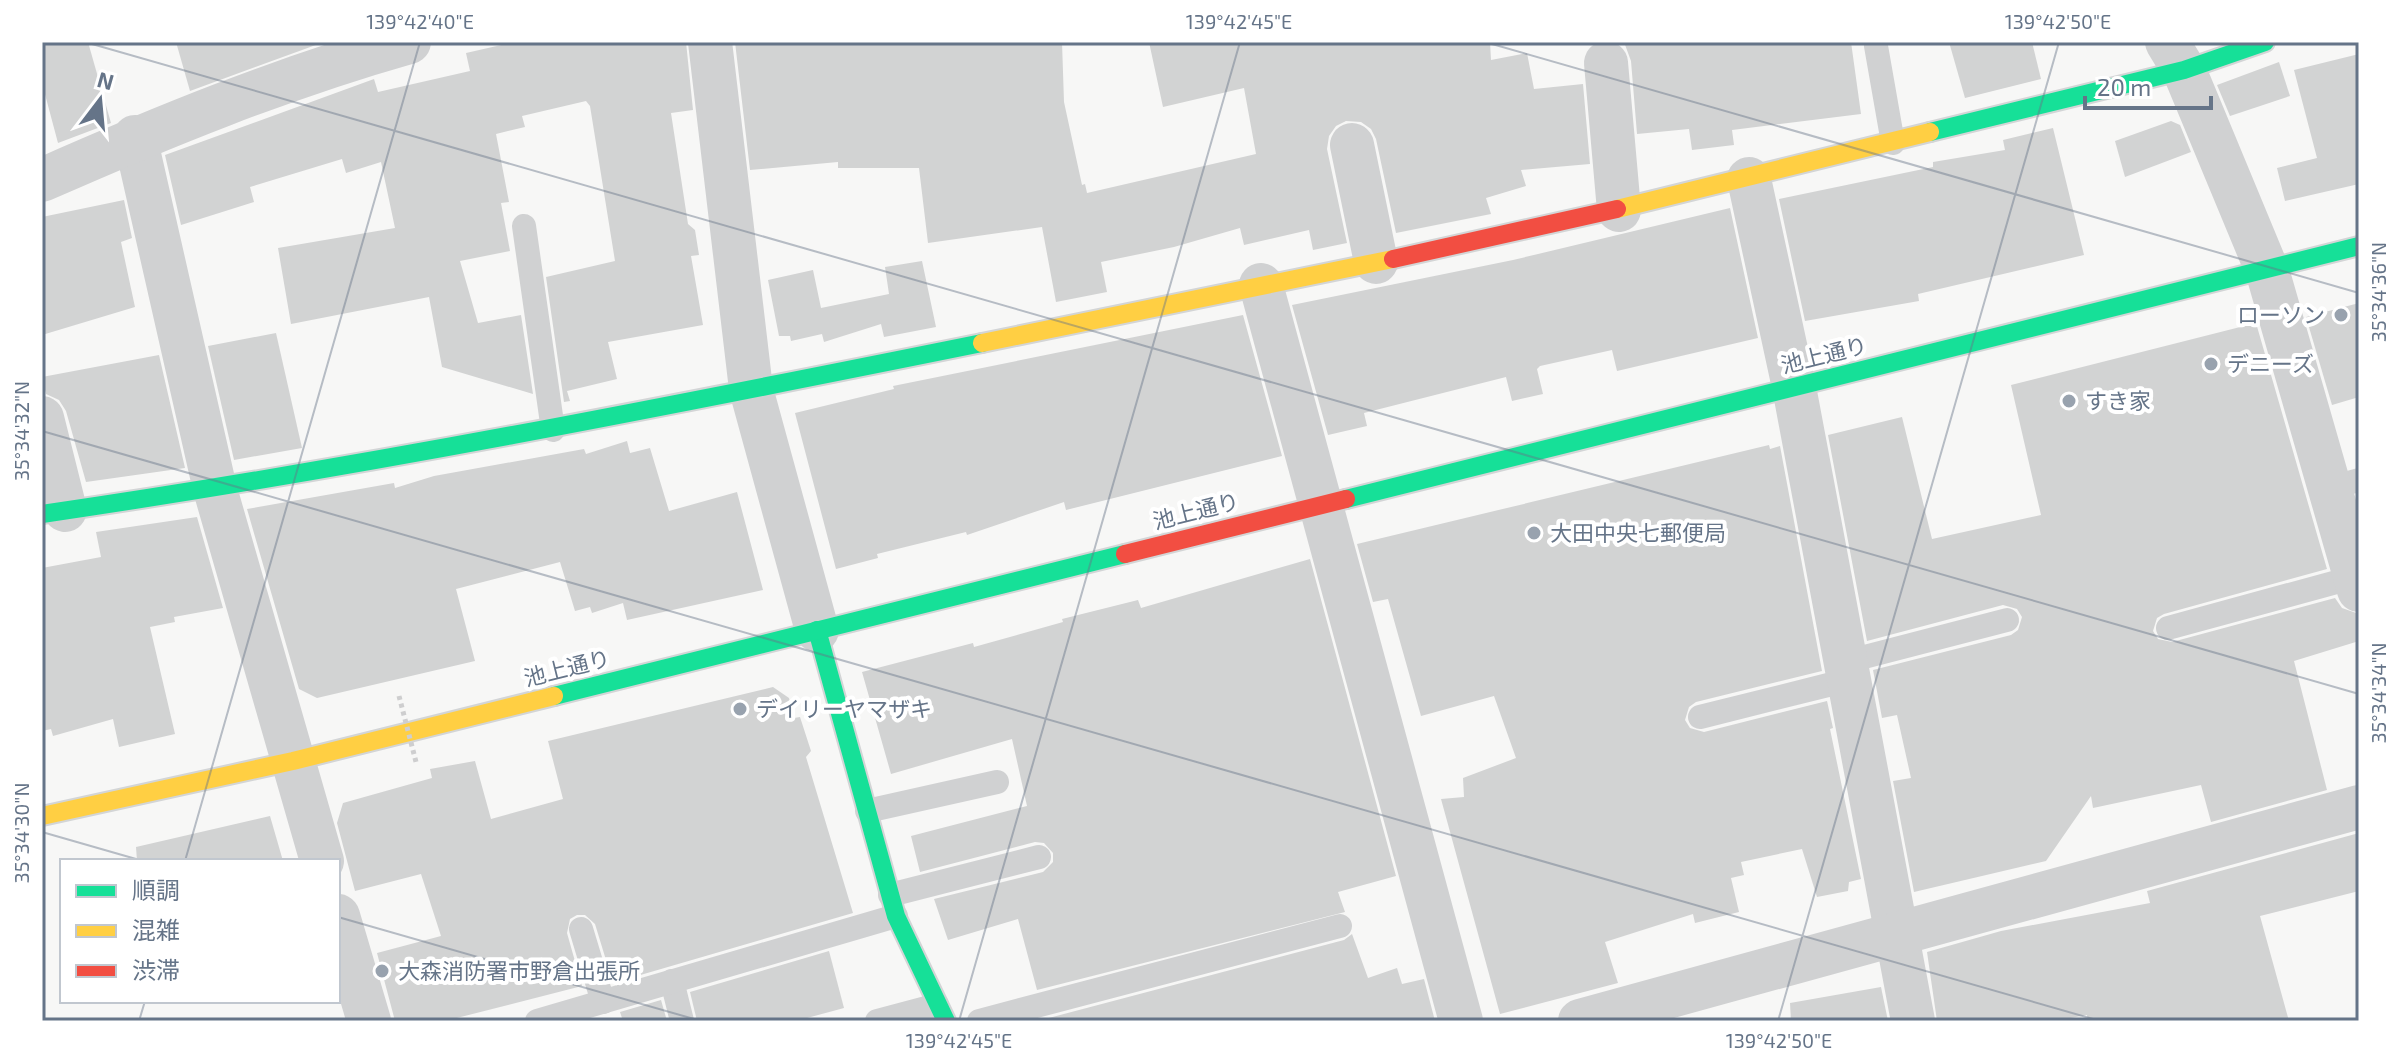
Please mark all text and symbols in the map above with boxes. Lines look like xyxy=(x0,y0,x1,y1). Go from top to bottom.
text: 139°42'40"E xyxy=(366,9,474,33)
text: 139°42'45"E xyxy=(1186,9,1292,33)
text: 139°42'50"E xyxy=(2005,9,2111,33)
north arrow xyxy=(60,60,140,140)
scale bar xyxy=(2085,60,2211,110)
text: N xyxy=(95,65,117,94)
text: 20 m xyxy=(2097,72,2151,101)
text: 35°34'36"N xyxy=(2366,242,2390,342)
place label: ローソン xyxy=(2237,301,2325,327)
marker: ローソン xyxy=(2332,306,2350,324)
street label: 池上通り xyxy=(1778,331,1870,377)
place label: デニーズ xyxy=(2227,350,2314,376)
marker: デニーズ xyxy=(2202,355,2220,373)
text: 35°34'32"N xyxy=(9,381,33,481)
place label: すき家 xyxy=(2085,387,2151,413)
marker: すき家 xyxy=(2060,392,2078,410)
street label: 池上通り xyxy=(1150,487,1242,533)
place label: 大田中央七郵便局 xyxy=(1550,519,1726,545)
marker: 大田中央七郵便局 xyxy=(1525,524,1543,542)
text: 35°34'34"N xyxy=(2366,642,2390,744)
street label: 池上通り xyxy=(521,644,613,690)
place label: デイリーヤマザキ xyxy=(756,695,932,721)
marker: デイリーヤマザキ xyxy=(731,700,749,718)
text: 35°34'30"N xyxy=(9,783,33,883)
legend xyxy=(60,859,340,1003)
text: 順調 xyxy=(132,875,180,904)
text: 混雑 xyxy=(132,915,180,944)
text: 渋滞 xyxy=(132,955,180,984)
place label: 大森消防署市野倉出張所 xyxy=(398,957,640,983)
marker: 大森消防署市野倉出張所 xyxy=(373,962,391,980)
text: 139°42'45"E xyxy=(906,1028,1012,1052)
text: 139°42'50"E xyxy=(1726,1028,1832,1052)

